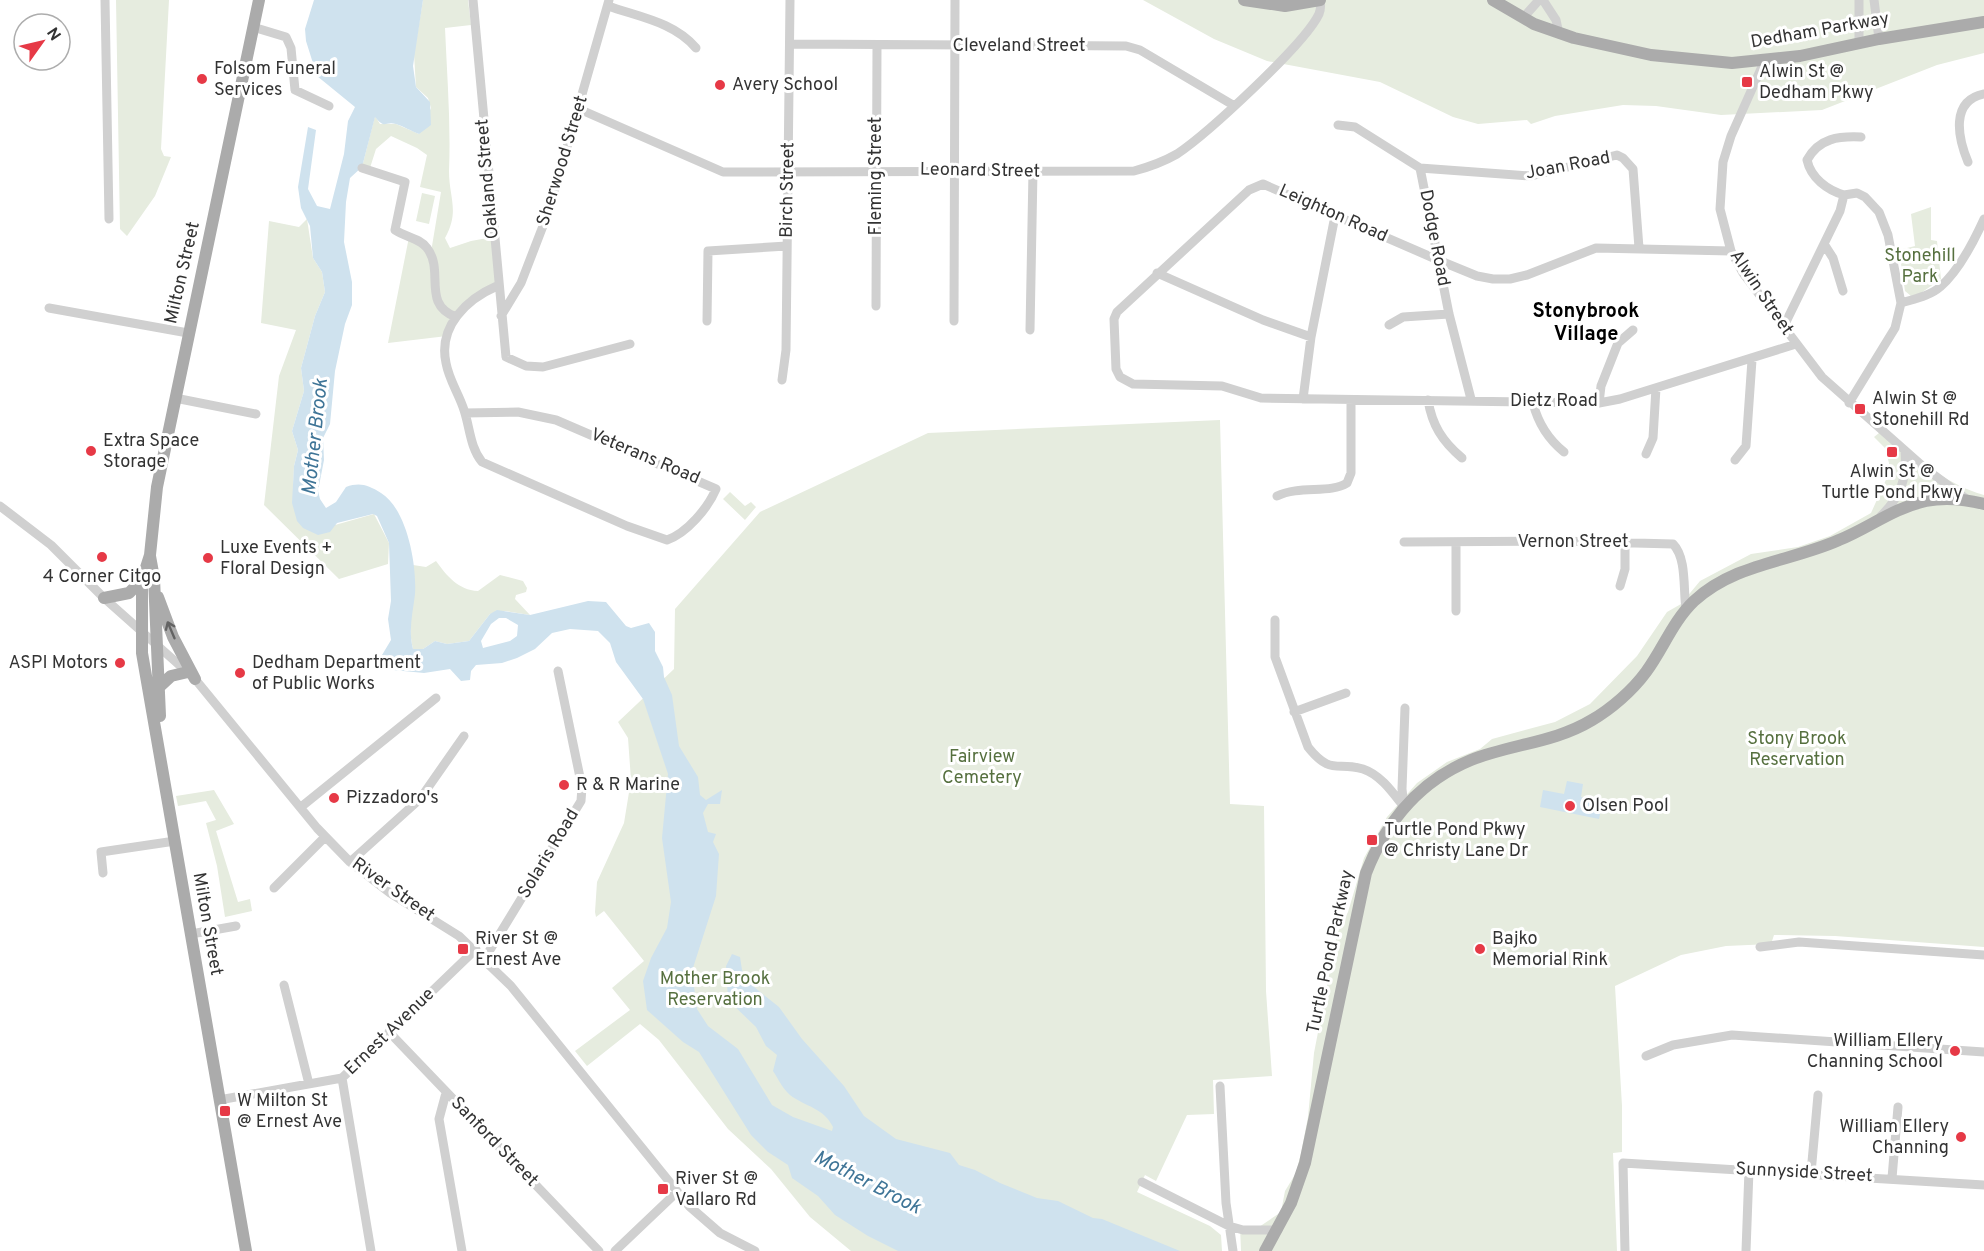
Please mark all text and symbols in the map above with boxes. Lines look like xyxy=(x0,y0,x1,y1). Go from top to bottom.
street label: Dedham Parkway xyxy=(1749,8,1891,54)
north arrow xyxy=(12,12,72,72)
text: N xyxy=(41,24,64,45)
street label: Cleveland Street xyxy=(952,35,1086,58)
place label: Folsom Funeral Services xyxy=(214,58,336,102)
place label: Alwin St @ Dedham Pkwy xyxy=(1759,61,1874,105)
marker: Folsom Funeral Services xyxy=(195,72,209,86)
place label: Avery School xyxy=(732,74,838,97)
marker: Alwin St @ Dedham Pkwy xyxy=(1740,75,1754,89)
marker: Avery School xyxy=(713,78,727,92)
street label: Sherwood Street xyxy=(532,93,594,229)
street label: Fleming Street xyxy=(865,117,888,235)
street label: Oakland Street xyxy=(471,118,505,240)
street label: Birch Street xyxy=(776,142,800,238)
street label: Joan Road xyxy=(1524,147,1612,185)
street label: Leonard Street xyxy=(920,158,1040,184)
street label: Leighton Road xyxy=(1275,180,1391,248)
street label: Dodge Road xyxy=(1413,188,1455,288)
street label: Milton Street xyxy=(160,220,206,326)
park label: Stonehill Park xyxy=(1884,245,1956,289)
street label: Alwin Street xyxy=(1724,246,1798,340)
district label: Stonybrook Village xyxy=(1532,299,1640,348)
water label: Mother Brook xyxy=(297,376,335,497)
place label: Alwin St @ Stonehill Rd xyxy=(1872,388,1969,432)
street label: Dietz Road xyxy=(1510,390,1598,413)
marker: Alwin St @ Stonehill Rd xyxy=(1853,402,1867,416)
street label: Veterans Road xyxy=(587,424,703,490)
place label: Extra Space Storage xyxy=(103,430,199,474)
marker: Extra Space Storage xyxy=(84,444,98,458)
marker: Alwin St @ Turtle Pond Pkwy xyxy=(1885,445,1899,459)
place label: Alwin St @ Turtle Pond Pkwy xyxy=(1821,461,1963,505)
street label: Vernon Street xyxy=(1517,531,1629,554)
place label: Luxe Events + Floral Design xyxy=(220,537,333,581)
marker: 4 Corner Citgo xyxy=(95,550,109,564)
marker: Luxe Events + Floral Design xyxy=(201,551,215,565)
place label: 4 Corner Citgo xyxy=(43,566,161,589)
one-way arrow xyxy=(165,621,176,640)
place label: ASPI Motors xyxy=(8,652,108,675)
place label: Dedham Department of Public Works xyxy=(252,652,421,696)
marker: ASPI Motors xyxy=(113,656,127,670)
marker: Dedham Department of Public Works xyxy=(233,666,247,680)
park label: Stony Brook Reservation xyxy=(1747,728,1847,772)
park label: Fairview Cemetery xyxy=(942,746,1022,790)
place label: R & R Marine xyxy=(576,774,680,797)
marker: R & R Marine xyxy=(557,778,571,792)
place label: Pizzadoro's xyxy=(346,787,439,810)
marker: Pizzadoro's xyxy=(327,791,341,805)
place label: Olsen Pool xyxy=(1582,795,1669,818)
marker: Olsen Pool xyxy=(1563,799,1577,813)
street label: Solaris Road xyxy=(513,805,585,903)
place label: Turtle Pond Pkwy @ Christy Lane Dr xyxy=(1384,819,1528,863)
marker: Turtle Pond Pkwy @ Christy Lane Dr xyxy=(1365,833,1379,847)
street label: River Street xyxy=(347,853,439,927)
street label: Turtle Pond Parkway xyxy=(1302,868,1360,1036)
street label: Milton Street xyxy=(187,871,227,977)
place label: River St @ Ernest Ave xyxy=(475,928,561,972)
place label: Bajko Memorial Rink xyxy=(1492,928,1608,972)
marker: River St @ Ernest Ave xyxy=(456,942,470,956)
marker: Bajko Memorial Rink xyxy=(1473,942,1487,956)
park label: Mother Brook Reservation xyxy=(660,968,770,1012)
street label: Ernest Avenue xyxy=(340,983,440,1081)
place label: William Ellery Channing School xyxy=(1807,1030,1943,1074)
marker: William Ellery Channing School xyxy=(1948,1044,1962,1058)
place label: W Milton St @ Ernest Ave xyxy=(237,1090,342,1134)
street label: Sanford Street xyxy=(445,1092,543,1192)
marker: W Milton St @ Ernest Ave xyxy=(218,1104,232,1118)
place label: William Ellery Channing xyxy=(1839,1116,1949,1160)
marker: William Ellery Channing xyxy=(1954,1130,1968,1144)
water label: Mother Brook xyxy=(809,1145,926,1222)
street label: Sunnyside Street xyxy=(1735,1158,1873,1188)
place label: River St @ Vallaro Rd xyxy=(675,1168,758,1212)
marker: River St @ Vallaro Rd xyxy=(656,1182,670,1196)

